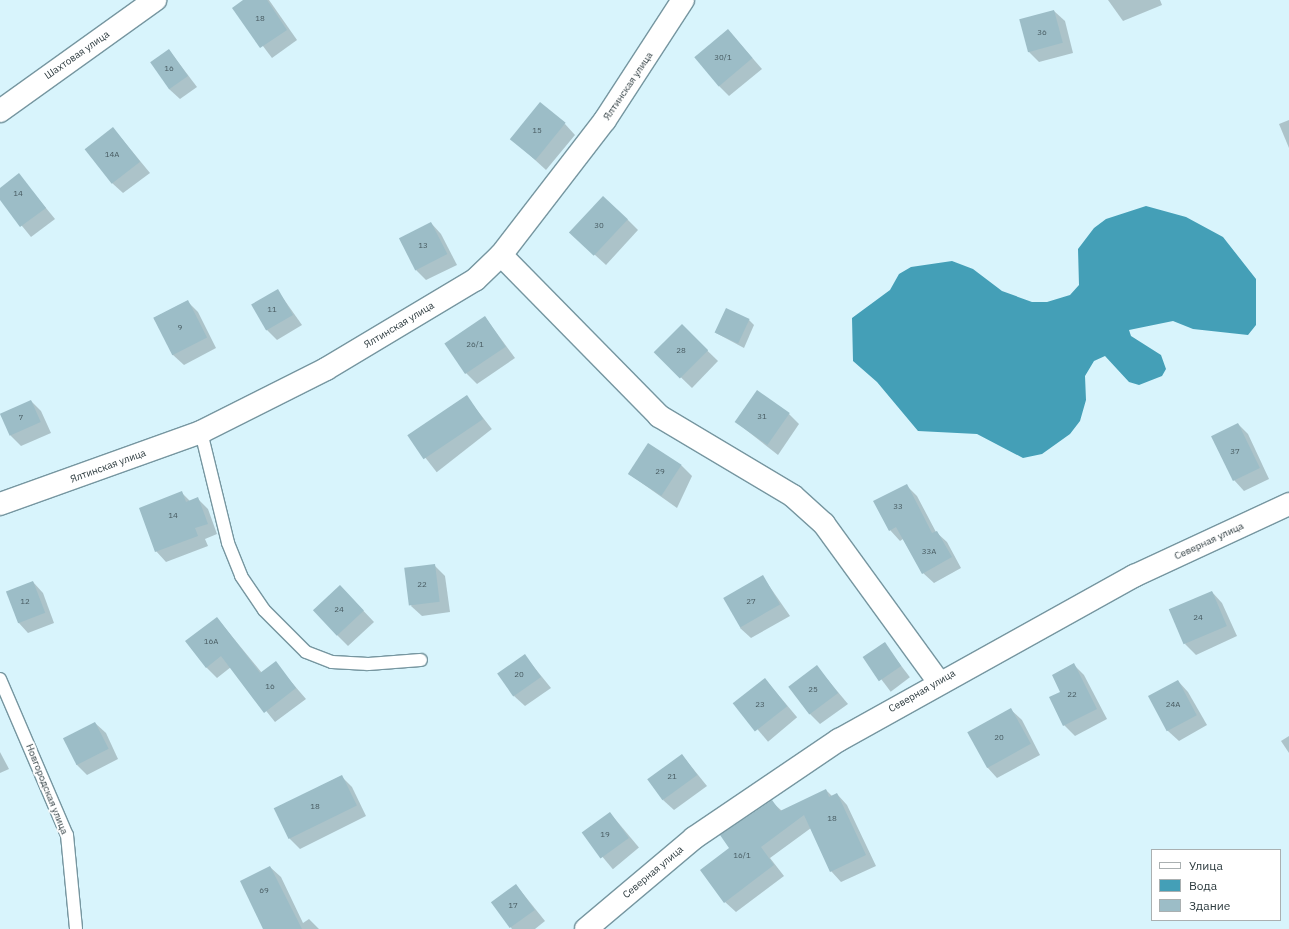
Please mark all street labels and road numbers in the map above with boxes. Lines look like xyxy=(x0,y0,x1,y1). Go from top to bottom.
street label: Шахтовая улица xyxy=(42,28,112,82)
street label: Ялтинская улица xyxy=(601,50,655,122)
street label: Ялтинская улица xyxy=(362,299,436,351)
street label: Ялтинская улица xyxy=(68,447,148,485)
street label: Северная улица xyxy=(1172,520,1246,562)
street label: Северная улица xyxy=(886,667,958,715)
street label: Новгородская улица xyxy=(23,742,71,836)
street label: Северная улица xyxy=(620,843,686,901)

